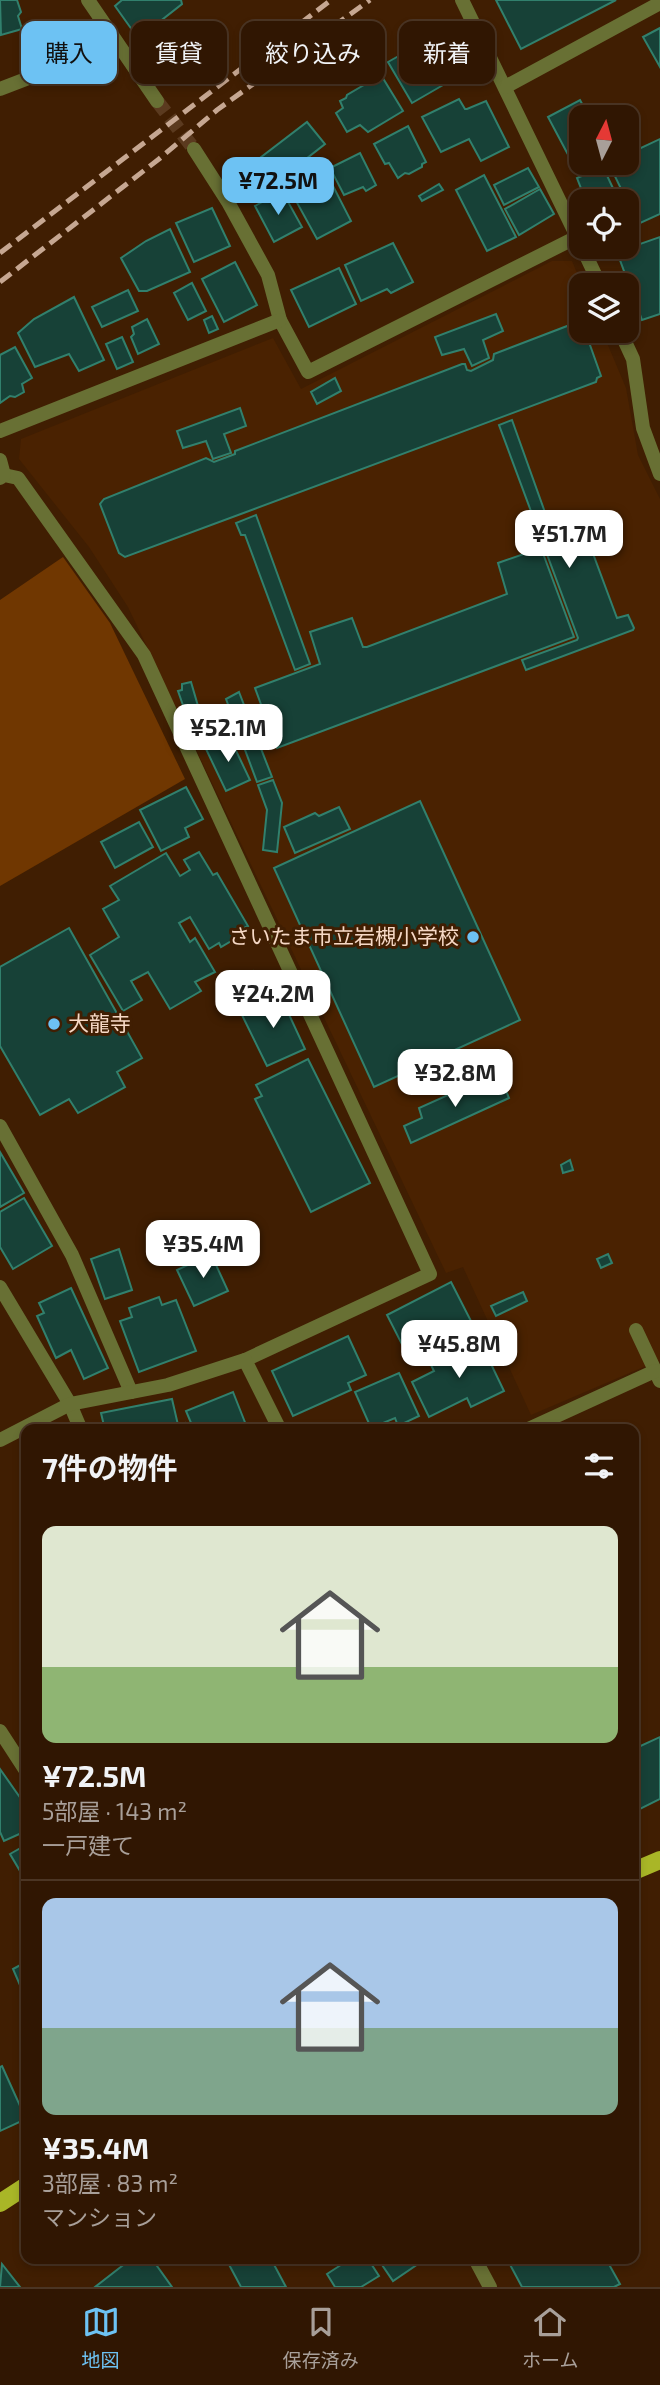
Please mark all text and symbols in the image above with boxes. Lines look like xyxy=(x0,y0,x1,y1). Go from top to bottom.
chip: 購入 xyxy=(21,21,117,84)
chip: 賃貸 xyxy=(131,21,227,84)
chip: 絞り込み xyxy=(241,21,385,84)
chip: 新着 xyxy=(399,21,495,84)
north arrow xyxy=(569,105,639,175)
map controls xyxy=(569,105,639,343)
pin: ¥72.5M xyxy=(221,158,335,217)
text: ¥72.5M xyxy=(238,166,318,194)
button: locate xyxy=(569,189,639,259)
button: layers xyxy=(569,273,639,343)
pin: ¥51.7M xyxy=(512,510,626,570)
text: ¥51.7M xyxy=(531,519,607,547)
pin: ¥52.1M xyxy=(171,704,285,764)
text: ¥52.1M xyxy=(190,713,266,741)
place label: さいたま市立岩槻小学校 xyxy=(229,923,459,948)
marker: さいたま市立岩槻小学校 xyxy=(465,929,481,945)
pin: ¥24.2M xyxy=(216,970,330,1030)
text: ¥24.2M xyxy=(231,979,315,1007)
place label: 大龍寺 xyxy=(68,1010,131,1035)
marker: 大龍寺 xyxy=(46,1016,62,1032)
pin: ¥32.8M xyxy=(398,1050,512,1109)
text: ¥32.8M xyxy=(414,1058,496,1086)
pin: ¥35.4M xyxy=(146,1220,260,1280)
text: ¥35.4M xyxy=(162,1229,244,1257)
pin: ¥45.8M xyxy=(402,1320,516,1380)
text: ¥45.8M xyxy=(417,1329,501,1357)
icon: filters xyxy=(580,1447,618,1485)
text: 7件の物件 xyxy=(42,1449,178,1485)
icon: home xyxy=(267,1572,393,1698)
text: ¥72.5M xyxy=(42,1757,147,1793)
text: 5部屋 · 143 m² xyxy=(42,1797,187,1825)
text: 一戸建て xyxy=(42,1831,134,1859)
icon: home xyxy=(267,1944,393,2070)
text: ¥35.4M xyxy=(42,2129,149,2165)
text: 3部屋 · 83 m² xyxy=(42,2169,178,2197)
text: マンション xyxy=(42,2203,157,2231)
tab: 地図 xyxy=(82,2303,120,2372)
tab: 保存済み xyxy=(283,2303,359,2372)
tab: ホーム xyxy=(522,2303,578,2372)

